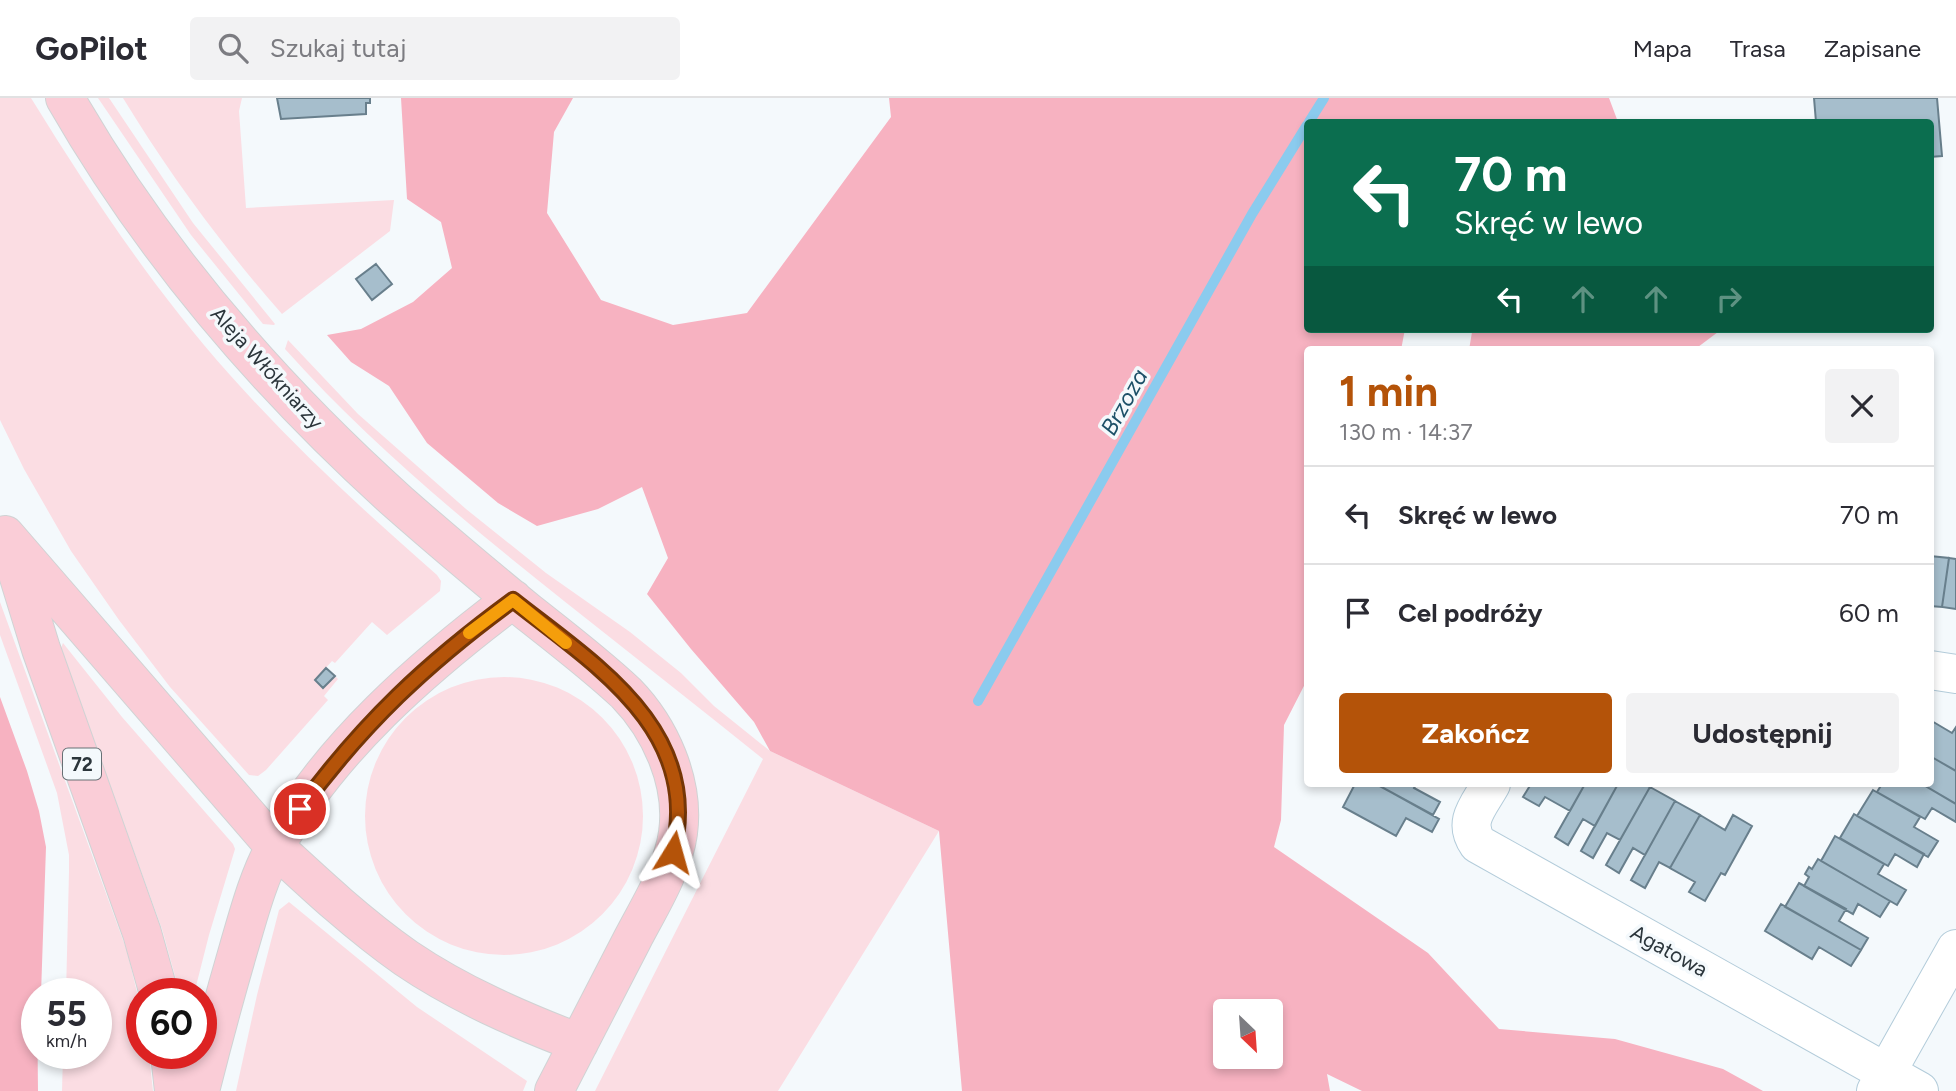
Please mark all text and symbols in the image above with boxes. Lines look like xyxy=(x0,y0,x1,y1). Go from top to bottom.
search box xyxy=(190,17,680,80)
text: GoPilot xyxy=(35,29,148,68)
icon: search xyxy=(214,29,252,67)
text: Szukaj tutaj xyxy=(270,32,406,64)
text: Mapa xyxy=(1633,34,1692,63)
text: Trasa xyxy=(1730,34,1786,63)
text: Zapisane xyxy=(1824,34,1921,63)
text: 70 m xyxy=(1454,144,1567,203)
icon: left xyxy=(1339,147,1430,238)
text: Skręć w lewo xyxy=(1454,204,1643,242)
icon: left xyxy=(1491,280,1529,318)
icon: ahead xyxy=(1564,280,1602,318)
icon: ahead xyxy=(1637,280,1675,318)
icon: right xyxy=(1710,280,1748,318)
street label: Aleja Włókniarzy xyxy=(206,301,329,434)
water label: Brzoza xyxy=(1094,364,1154,440)
text: 1 min xyxy=(1339,366,1438,417)
button: close xyxy=(1825,369,1899,443)
text: 130 m · 14:37 xyxy=(1339,418,1473,446)
icon: left xyxy=(1339,496,1377,534)
text: Skręć w lewo xyxy=(1398,499,1557,531)
text: 70 m xyxy=(1840,499,1899,531)
icon: arrive xyxy=(1339,594,1377,632)
text: Cel podróży xyxy=(1398,597,1542,629)
text: 60 m xyxy=(1839,597,1899,629)
button: Zakończ xyxy=(1339,693,1612,773)
button: Udostępnij xyxy=(1626,693,1899,773)
road number: 72 xyxy=(63,748,101,779)
pin xyxy=(270,779,330,839)
icon: arrive xyxy=(281,790,319,828)
position arrow xyxy=(636,815,710,889)
street label: Agatowa xyxy=(1627,919,1712,982)
speed limit sign: 60 xyxy=(126,978,217,1069)
text: 55 xyxy=(46,993,87,1035)
north arrow xyxy=(1213,999,1283,1069)
map controls xyxy=(1213,999,1283,1069)
text: km/h xyxy=(46,1030,87,1052)

